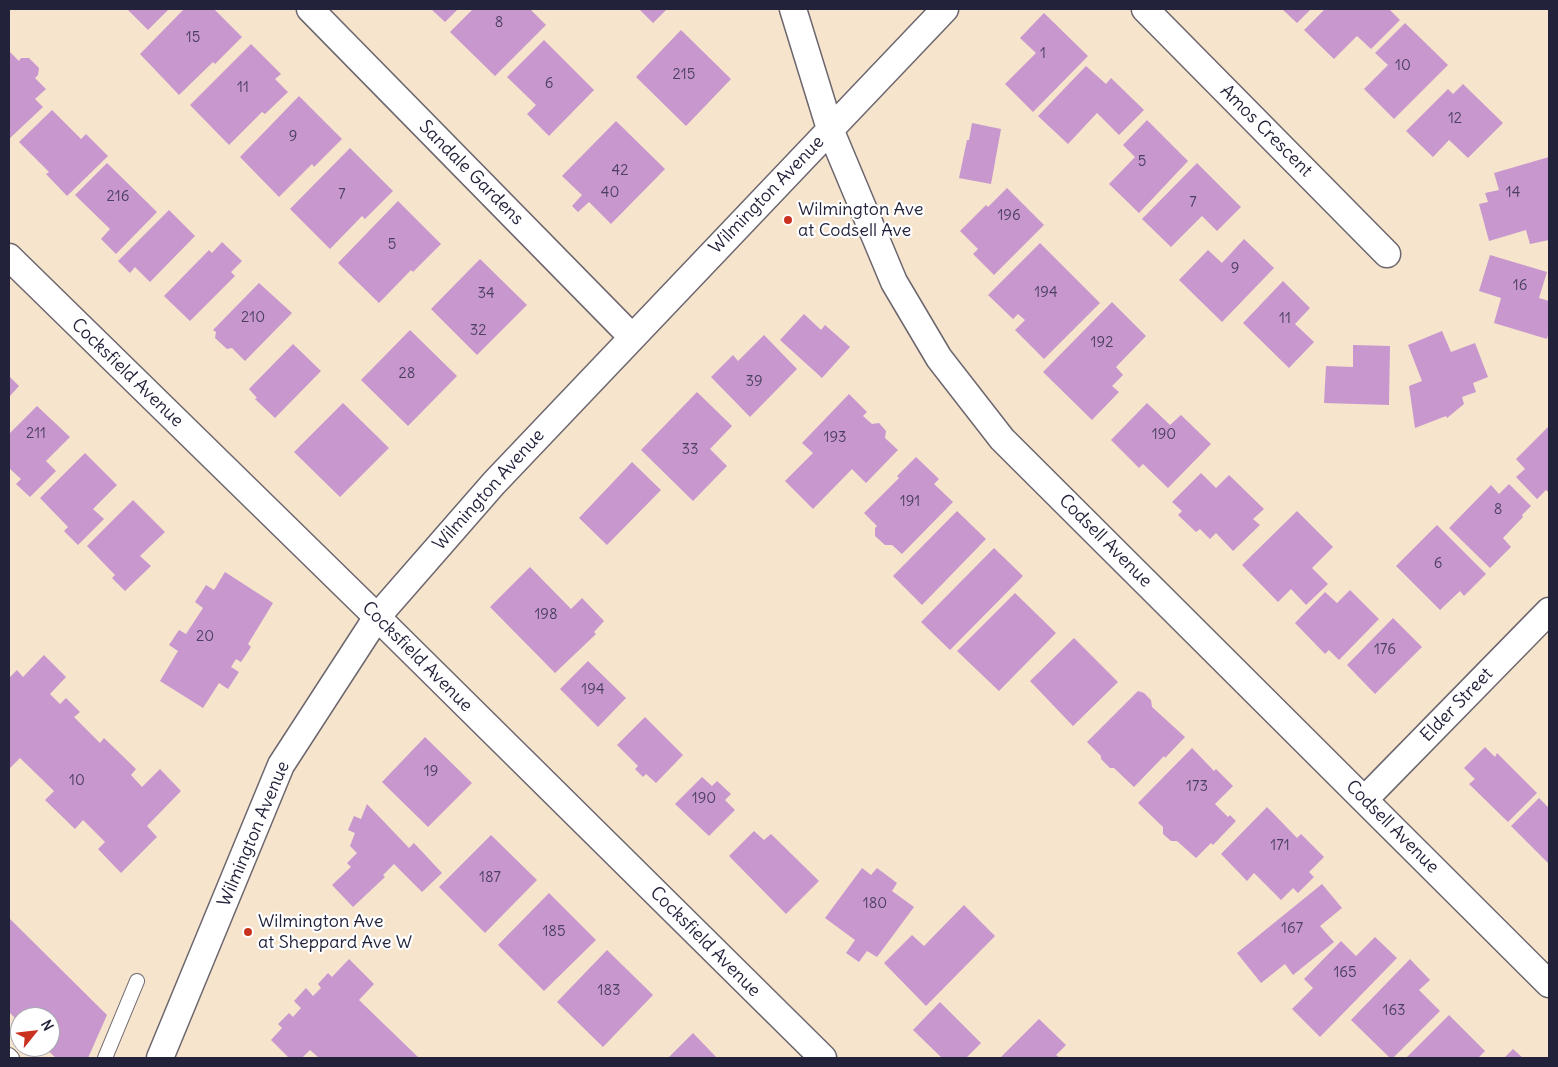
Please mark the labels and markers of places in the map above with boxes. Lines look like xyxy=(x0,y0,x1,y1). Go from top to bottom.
place label: Wilmington Ave at Codsell Ave xyxy=(798,199,923,242)
marker: Wilmington Ave at Codsell Ave xyxy=(782,214,794,226)
place label: Wilmington Ave at Sheppard Ave W xyxy=(258,911,412,954)
marker: Wilmington Ave at Sheppard Ave W xyxy=(242,926,254,938)

